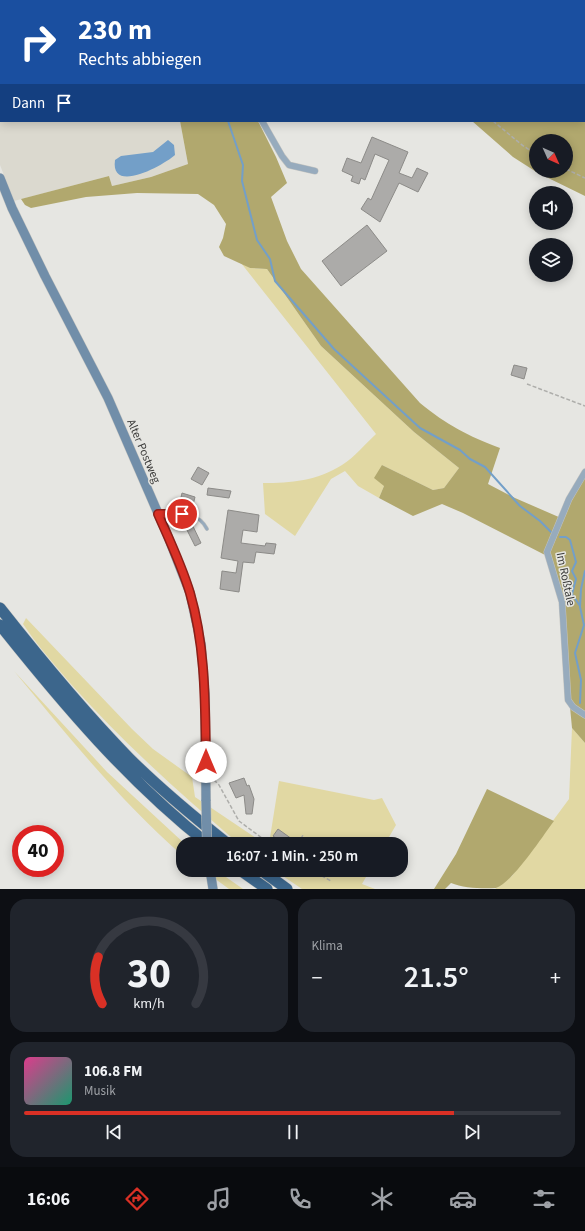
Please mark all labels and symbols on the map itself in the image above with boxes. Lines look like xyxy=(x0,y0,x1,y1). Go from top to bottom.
north arrow xyxy=(529,134,573,178)
street label: Alter Postweg xyxy=(122,416,165,486)
pin xyxy=(165,497,199,531)
street label: Im Roßtale xyxy=(552,551,579,607)
position arrow xyxy=(185,741,227,783)
speed limit sign: 40 xyxy=(12,825,64,877)

